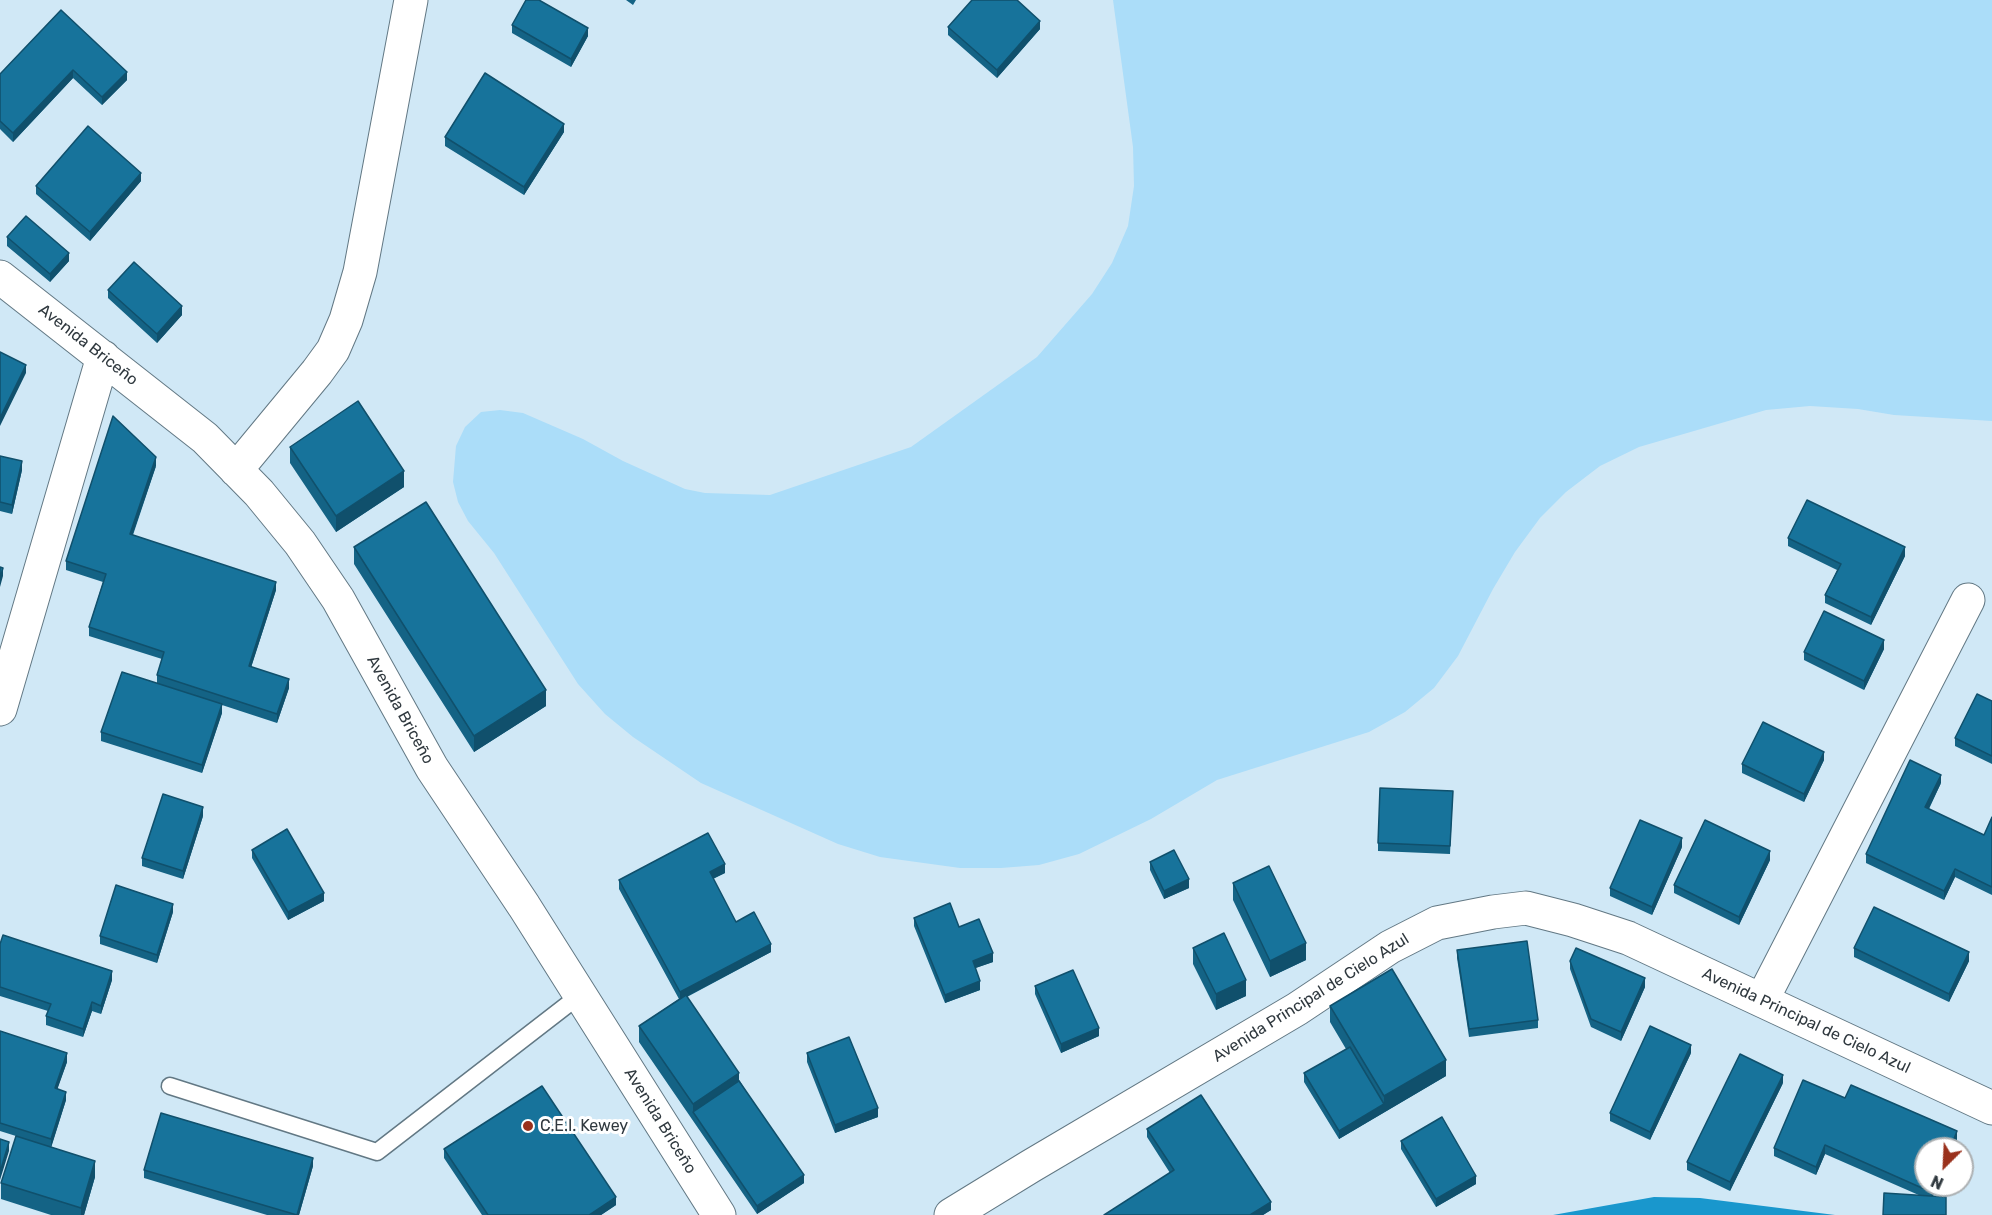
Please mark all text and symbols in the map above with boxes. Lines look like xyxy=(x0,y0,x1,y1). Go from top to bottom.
street label: Avenida Briceño xyxy=(34,300,142,390)
street label: Avenida Briceño xyxy=(362,652,438,768)
street label: Avenida Principal de Cielo Azul xyxy=(1209,930,1413,1066)
street label: Avenida Principal de Cielo Azul xyxy=(1699,964,1913,1078)
street label: Avenida Briceño xyxy=(620,1065,700,1177)
place label: C.E.I. Kewey xyxy=(540,1116,628,1136)
marker: C.E.I. Kewey xyxy=(521,1119,535,1133)
north arrow xyxy=(1914,1137,1974,1197)
text: N xyxy=(1928,1171,1946,1193)

